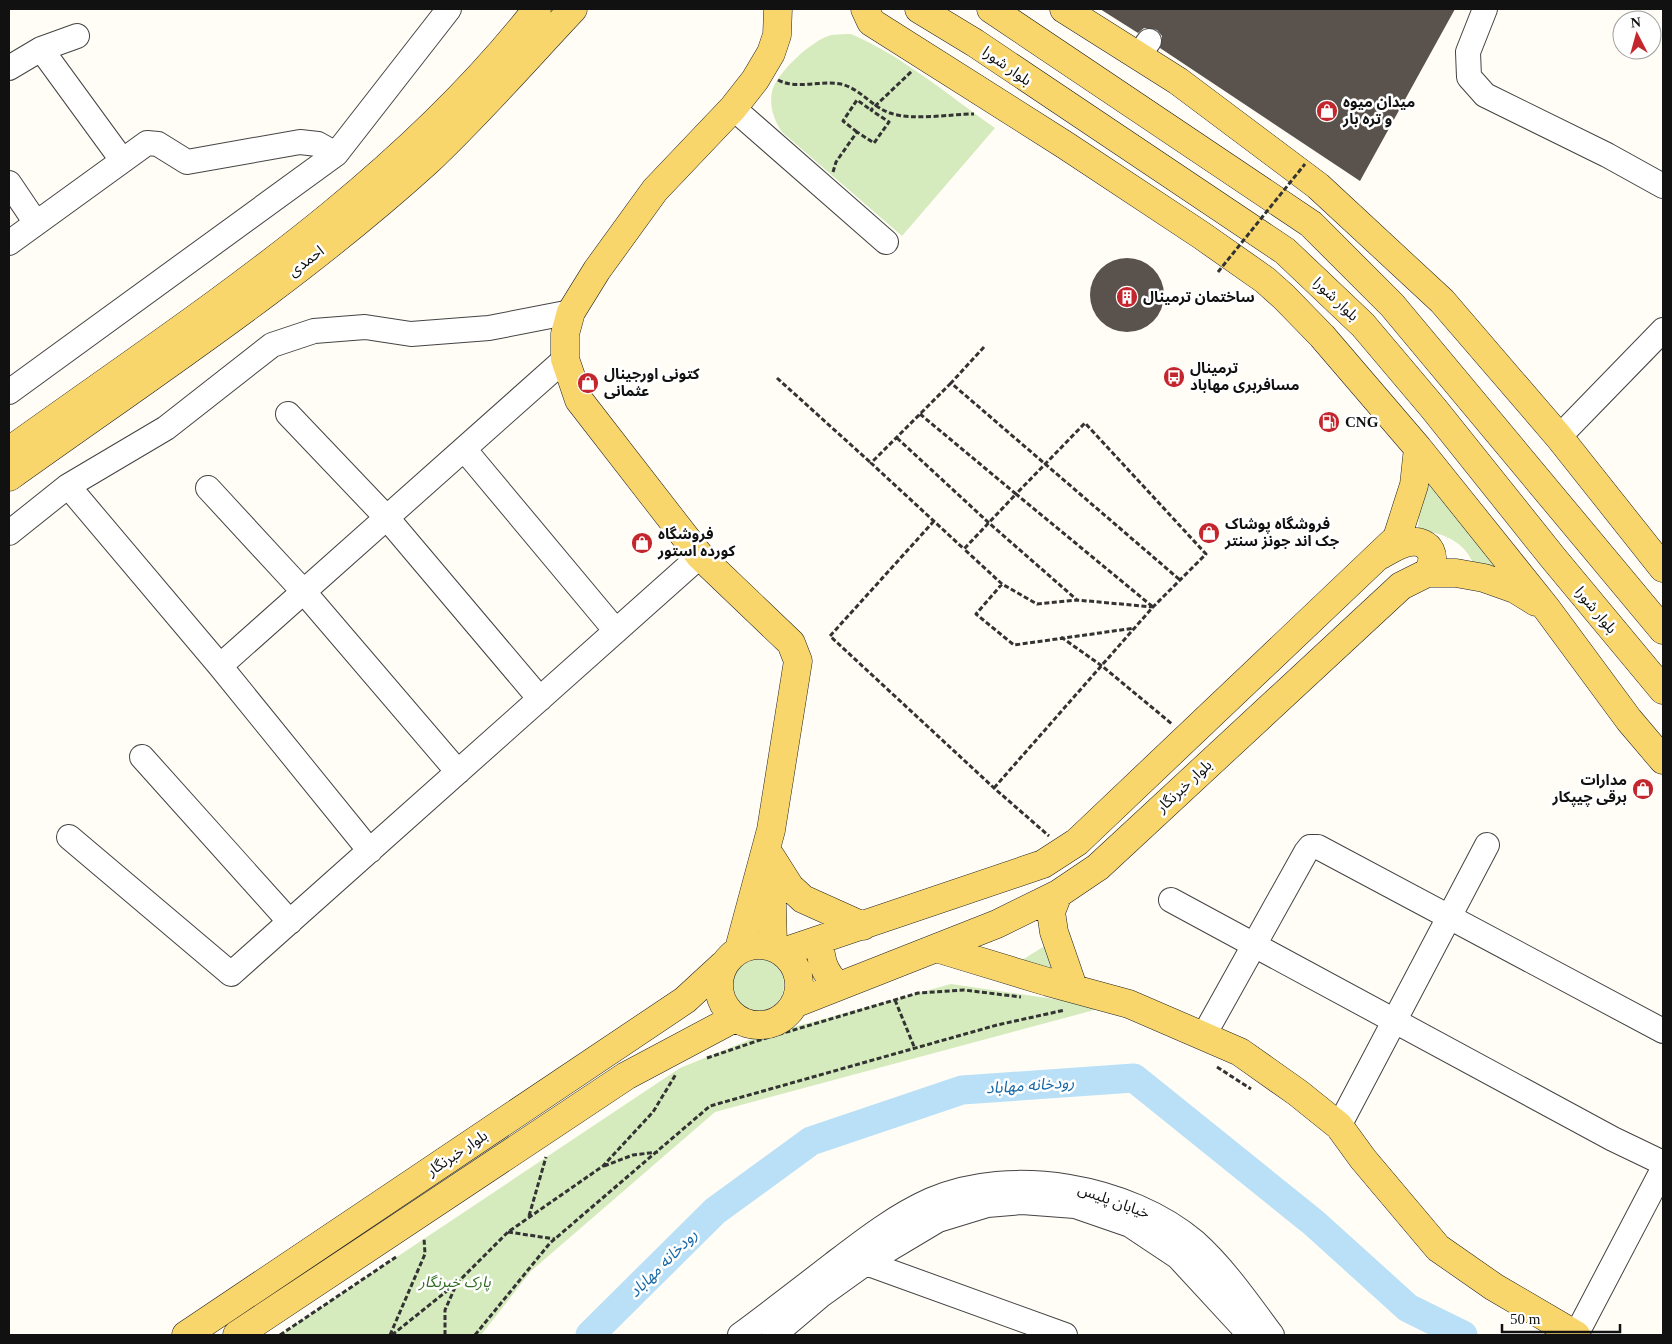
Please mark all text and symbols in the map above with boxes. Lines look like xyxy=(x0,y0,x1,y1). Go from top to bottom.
north arrow xyxy=(1612,10,1662,60)
text: N xyxy=(1630,15,1642,31)
street label: بلوار شورا xyxy=(979,43,1035,89)
place label: میدان میوه و تره بار xyxy=(1342,94,1415,128)
shop icon: میدان میوه و تره بار xyxy=(1315,99,1339,123)
street label: احمدی xyxy=(285,242,328,280)
street label: بلوار شورا xyxy=(1309,274,1362,325)
building icon: ساختمان ترمینال xyxy=(1115,285,1139,309)
place label: ساختمان ترمینال xyxy=(1143,289,1255,306)
place label: ترمینال مسافربری مهاباد xyxy=(1190,360,1300,394)
bus stop icon: ترمینال مسافربری مهاباد xyxy=(1162,365,1186,389)
place label: کتونی اورجینال عثمانی xyxy=(604,366,700,400)
shop icon: کتونی اورجینال عثمانی xyxy=(576,371,600,395)
fuel station icon: CNG xyxy=(1317,410,1341,434)
place label: CNG xyxy=(1345,414,1379,430)
place label: فروشگاه پوشاک جک اند جونز سنتر xyxy=(1224,515,1340,550)
shop icon: فروشگاه پوشاک جک اند جونز سنتر xyxy=(1197,521,1221,545)
place label: فروشگاه کورده استور xyxy=(657,525,736,560)
shop icon: فروشگاه کورده استور xyxy=(630,531,654,555)
street label: بلوار شورا xyxy=(1571,583,1620,637)
street label: بلوار خبرنگار xyxy=(1152,756,1216,817)
place label: مدارات برقی چیپکار xyxy=(1551,772,1627,807)
shop icon: مدارات برقی چیپکار xyxy=(1631,777,1655,801)
water label: رودخانه مهاباد xyxy=(985,1073,1075,1098)
street label: بلوار خبرنگار xyxy=(423,1127,491,1180)
street label: خیابان پلیس xyxy=(1075,1181,1152,1223)
water label: رودخانه مهاباد xyxy=(626,1226,701,1301)
park label: پارک خبرنگار xyxy=(418,1274,491,1292)
scale bar xyxy=(1502,1302,1620,1334)
text: 50 m xyxy=(1510,1311,1541,1327)

